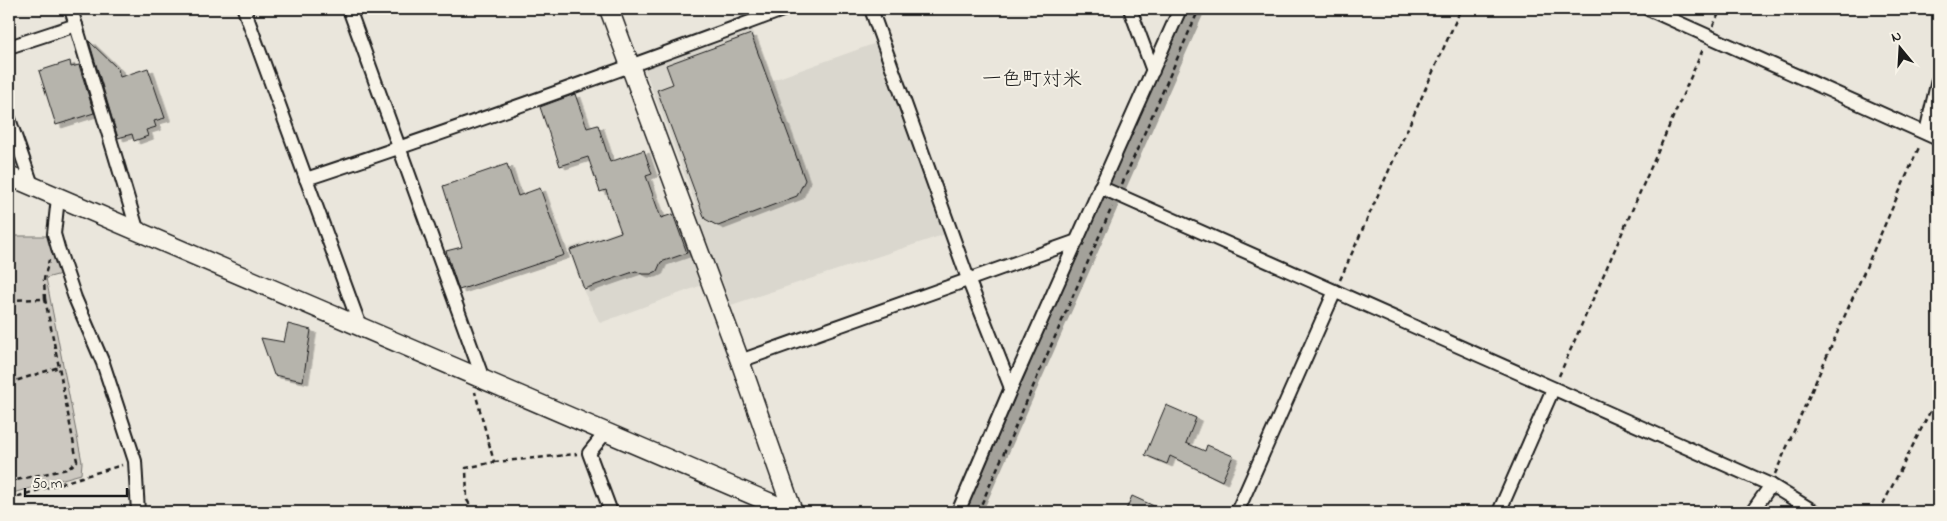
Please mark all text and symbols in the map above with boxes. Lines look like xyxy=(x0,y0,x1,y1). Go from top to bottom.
north arrow xyxy=(1874,22,1924,72)
text: N xyxy=(1889,26,1904,49)
district label: 一色町対米 xyxy=(982,66,1082,95)
scale bar xyxy=(25,466,128,498)
text: 50 m xyxy=(32,473,63,495)

